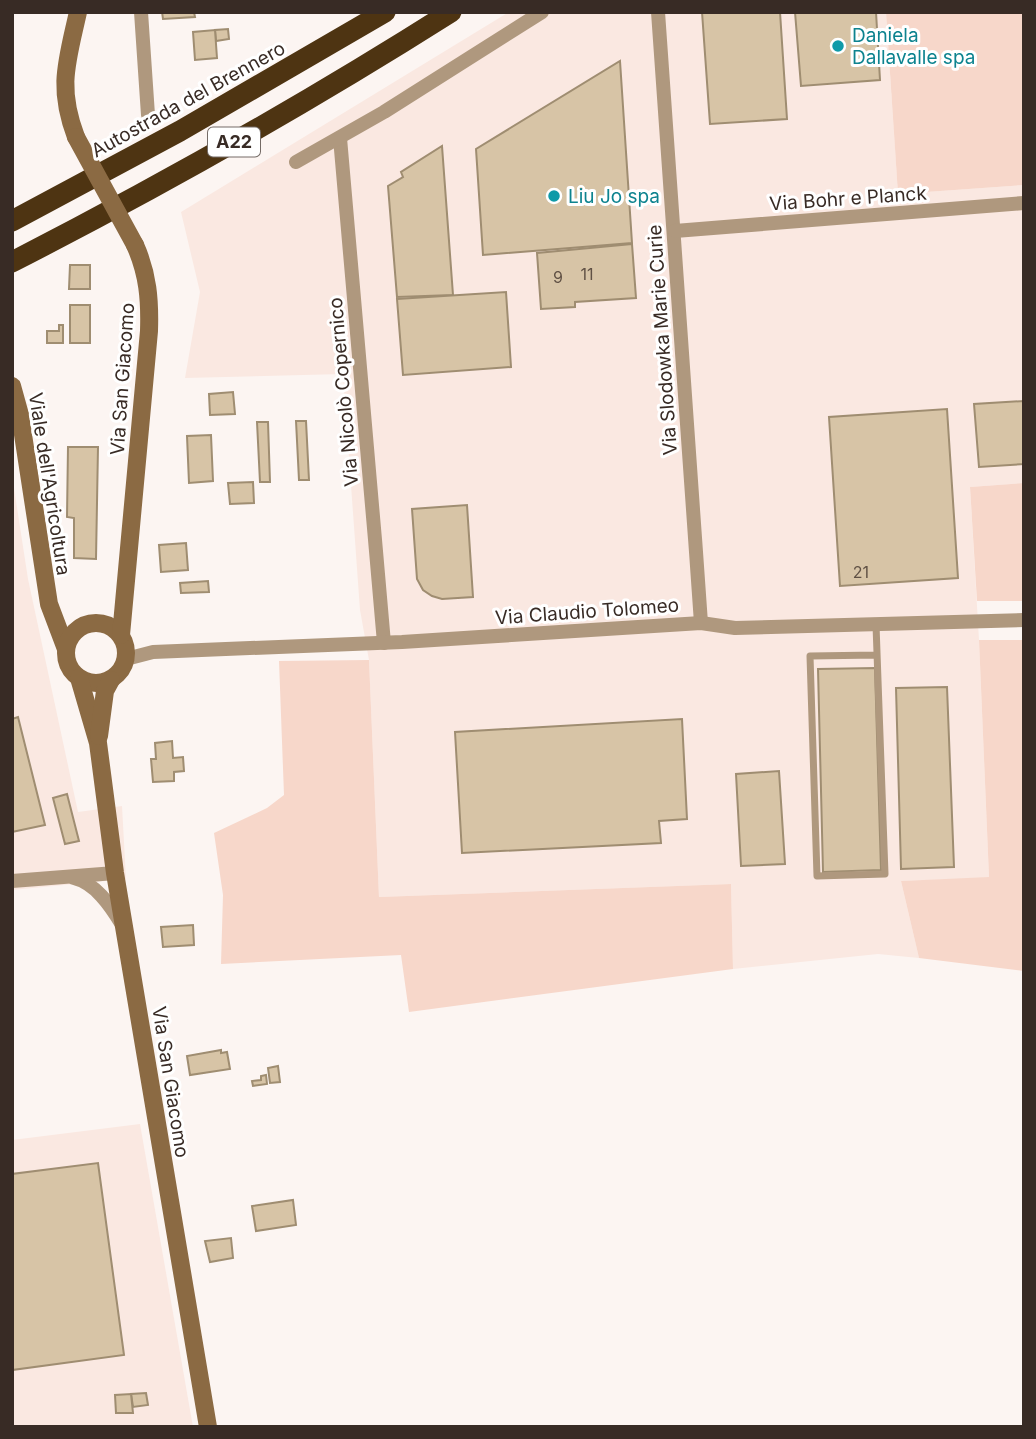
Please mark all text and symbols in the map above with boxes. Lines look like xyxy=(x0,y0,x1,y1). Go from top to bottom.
place label: Daniela Dallavalle spa xyxy=(852,24,975,69)
street label: Autostrada del Brennero xyxy=(87,36,289,162)
marker: Daniela Dallavalle spa xyxy=(830,38,846,54)
road number: A22 xyxy=(208,127,260,156)
street label: Via Bohr e Planck xyxy=(769,181,928,215)
place label: Liu Jo spa xyxy=(568,185,660,208)
marker: Liu Jo spa xyxy=(546,188,562,204)
street label: Via Slodowka Marie Curie xyxy=(643,224,682,456)
house number: 11 xyxy=(580,264,594,284)
house number: 9 xyxy=(553,267,563,287)
street label: Via Nicolò Copernico xyxy=(324,296,363,487)
street label: Via San Giacomo xyxy=(106,302,139,456)
street label: Viale dell'Agricoltura xyxy=(24,391,75,577)
house number: 21 xyxy=(853,562,869,582)
street label: Via Claudio Tolomeo xyxy=(494,594,680,629)
street label: Via San Giacomo xyxy=(147,1005,194,1159)

